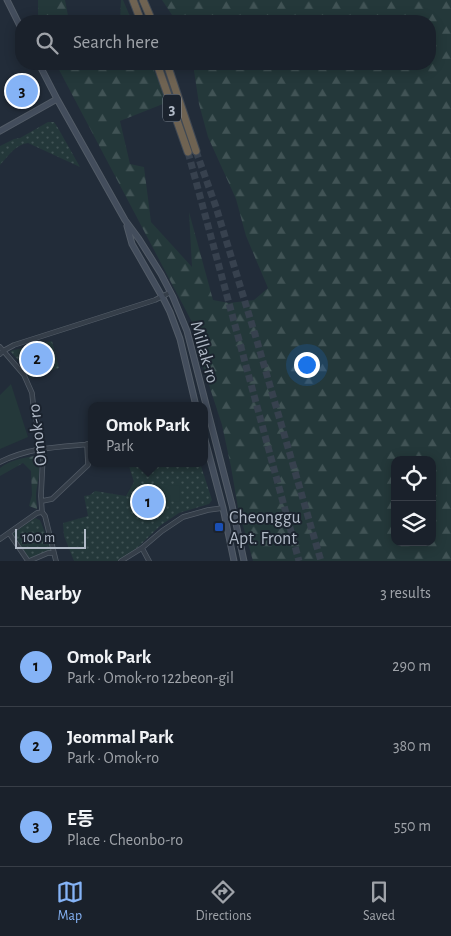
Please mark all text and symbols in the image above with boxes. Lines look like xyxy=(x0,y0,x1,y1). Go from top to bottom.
search box xyxy=(15,15,436,70)
icon: search xyxy=(33,29,61,57)
text: Search here xyxy=(73,33,159,52)
pin: 3 xyxy=(6,72,38,110)
road number: 3 xyxy=(163,95,181,122)
street label: Millak-ro xyxy=(187,319,221,385)
pin: 2 xyxy=(21,340,53,378)
your location xyxy=(294,352,320,378)
popup xyxy=(88,402,208,467)
street label: Omok-ro xyxy=(25,403,51,467)
text: Omok Park xyxy=(106,416,190,435)
text: Park xyxy=(106,438,134,454)
map controls xyxy=(391,456,436,546)
button: locate xyxy=(391,456,436,501)
pin: 1 xyxy=(132,483,164,521)
button: layers xyxy=(391,501,436,546)
place label: Cheonggu Apt. Front xyxy=(229,509,301,548)
marker: Cheonggu Apt. Front xyxy=(213,521,225,533)
scale bar xyxy=(15,526,86,549)
text: 100 m xyxy=(22,531,55,545)
text: Nearby xyxy=(20,583,81,604)
text: 3 results xyxy=(380,585,431,601)
text: Omok Park xyxy=(67,648,151,667)
text: 1 xyxy=(33,658,39,674)
text: 290 m xyxy=(392,658,431,674)
text: Park · Omok-ro 122beon-gil xyxy=(67,670,234,686)
text: Jeommal Park xyxy=(67,728,174,747)
text: 2 xyxy=(32,738,40,754)
text: 380 m xyxy=(393,738,431,754)
text: Park · Omok-ro xyxy=(67,750,159,766)
text: E동 xyxy=(67,810,94,829)
text: 3 xyxy=(33,818,39,834)
text: 550 m xyxy=(394,818,431,834)
text: Place · Cheonbo-ro xyxy=(67,832,183,848)
tab: Map xyxy=(56,878,84,925)
tab: Directions xyxy=(196,878,251,925)
tab: Saved xyxy=(363,878,395,925)

